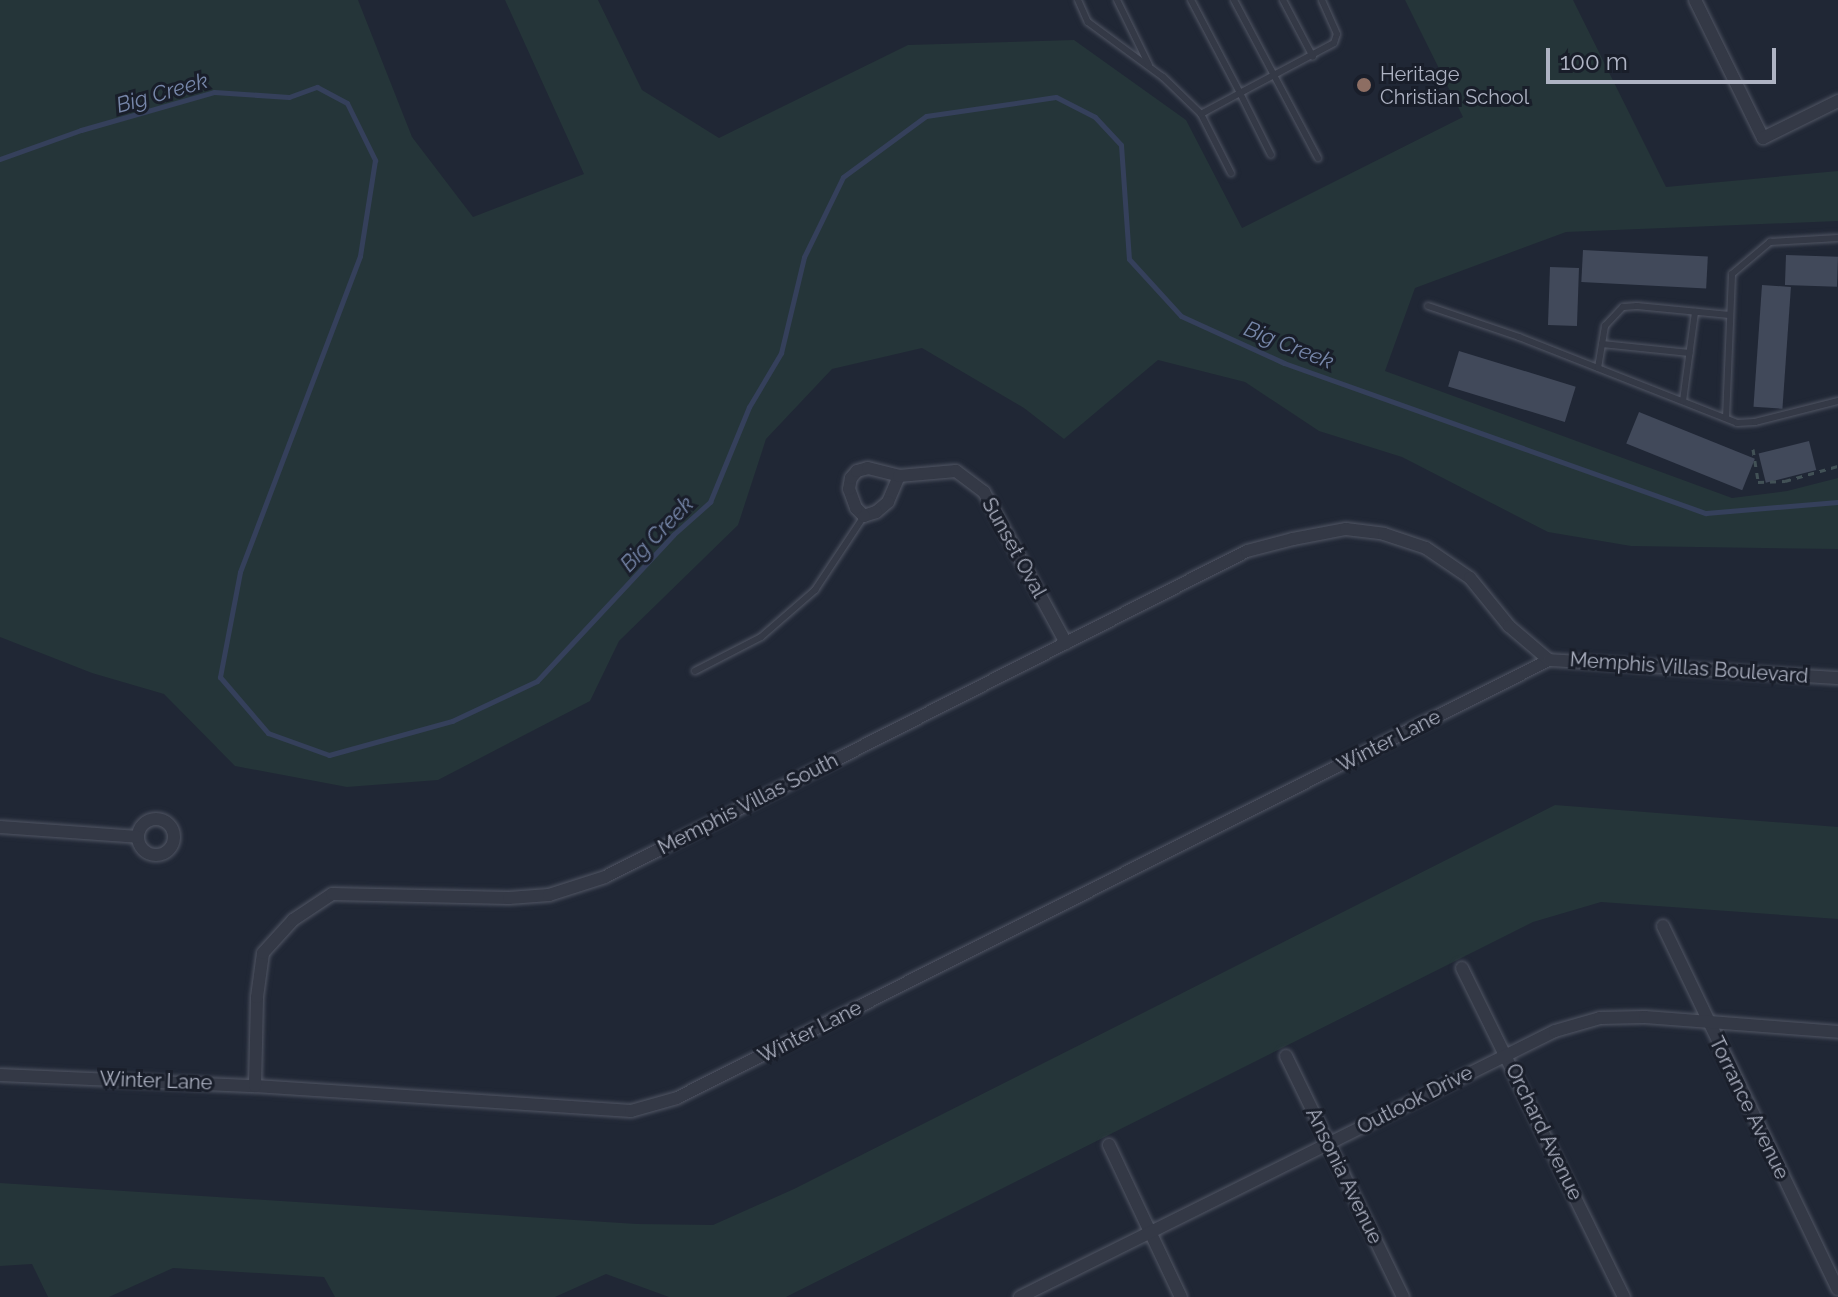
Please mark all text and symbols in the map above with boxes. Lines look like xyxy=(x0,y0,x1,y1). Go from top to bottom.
scale bar xyxy=(1550,32,1780,82)
text: 100 m xyxy=(1560,47,1628,76)
place label: Heritage Christian School xyxy=(1380,62,1529,109)
water label: Big Creek xyxy=(113,67,211,119)
marker: Heritage Christian School xyxy=(1355,76,1373,94)
water label: Big Creek xyxy=(1240,315,1338,375)
water label: Big Creek xyxy=(615,491,699,577)
street label: Sunset Oval xyxy=(977,494,1051,602)
street label: Memphis Villas Boulevard xyxy=(1569,648,1809,688)
street label: Winter Lane xyxy=(1333,705,1445,777)
street label: Memphis Villas South xyxy=(654,748,842,860)
street label: Winter Lane xyxy=(754,996,866,1068)
street label: Torrance Avenue xyxy=(1704,1032,1794,1184)
street label: Orchard Avenue xyxy=(1500,1059,1588,1205)
street label: Outlook Drive xyxy=(1353,1061,1477,1139)
street label: Winter Lane xyxy=(99,1067,213,1095)
street label: Ansonia Avenue xyxy=(1301,1104,1387,1248)

